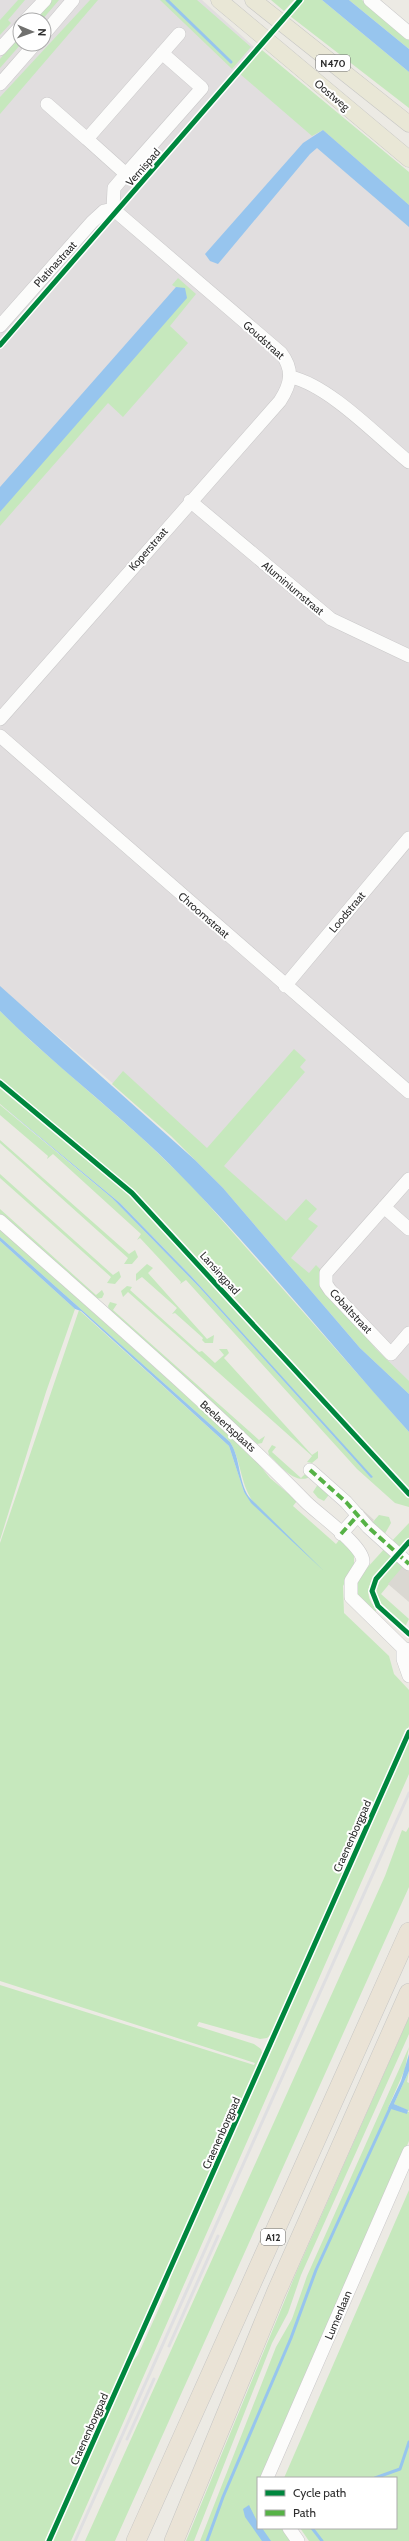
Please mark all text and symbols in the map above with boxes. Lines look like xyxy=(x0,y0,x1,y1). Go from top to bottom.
north arrow xyxy=(12,12,52,52)
text: N xyxy=(35,28,49,36)
road number: N470 xyxy=(316,55,350,71)
street label: Oostweg xyxy=(312,76,353,114)
street label: Vernispad xyxy=(123,145,163,189)
street label: Platinastraat xyxy=(31,238,80,290)
street label: Goudstraat xyxy=(240,318,288,362)
street label: Koperstraat xyxy=(125,524,171,574)
street label: Aluminiumstraat xyxy=(259,558,327,618)
street label: Loodstraat xyxy=(326,888,368,935)
street label: Chroomstraat xyxy=(175,889,233,941)
street label: Lansingpad xyxy=(197,1249,243,1297)
street label: Cobaltstraat xyxy=(327,1286,375,1337)
street label: Beelaertsplaats xyxy=(197,1397,259,1455)
street label: Craenenborgpad xyxy=(330,1798,374,1874)
street label: Craenenborgpad xyxy=(199,2095,243,2171)
road number: A12 xyxy=(261,2229,285,2245)
street label: Lumenlaan xyxy=(321,2288,355,2342)
street label: Craenenborgpad xyxy=(67,2391,111,2467)
legend xyxy=(257,2477,397,2529)
text: Cycle path xyxy=(293,2485,346,2500)
text: Path xyxy=(293,2505,316,2520)

